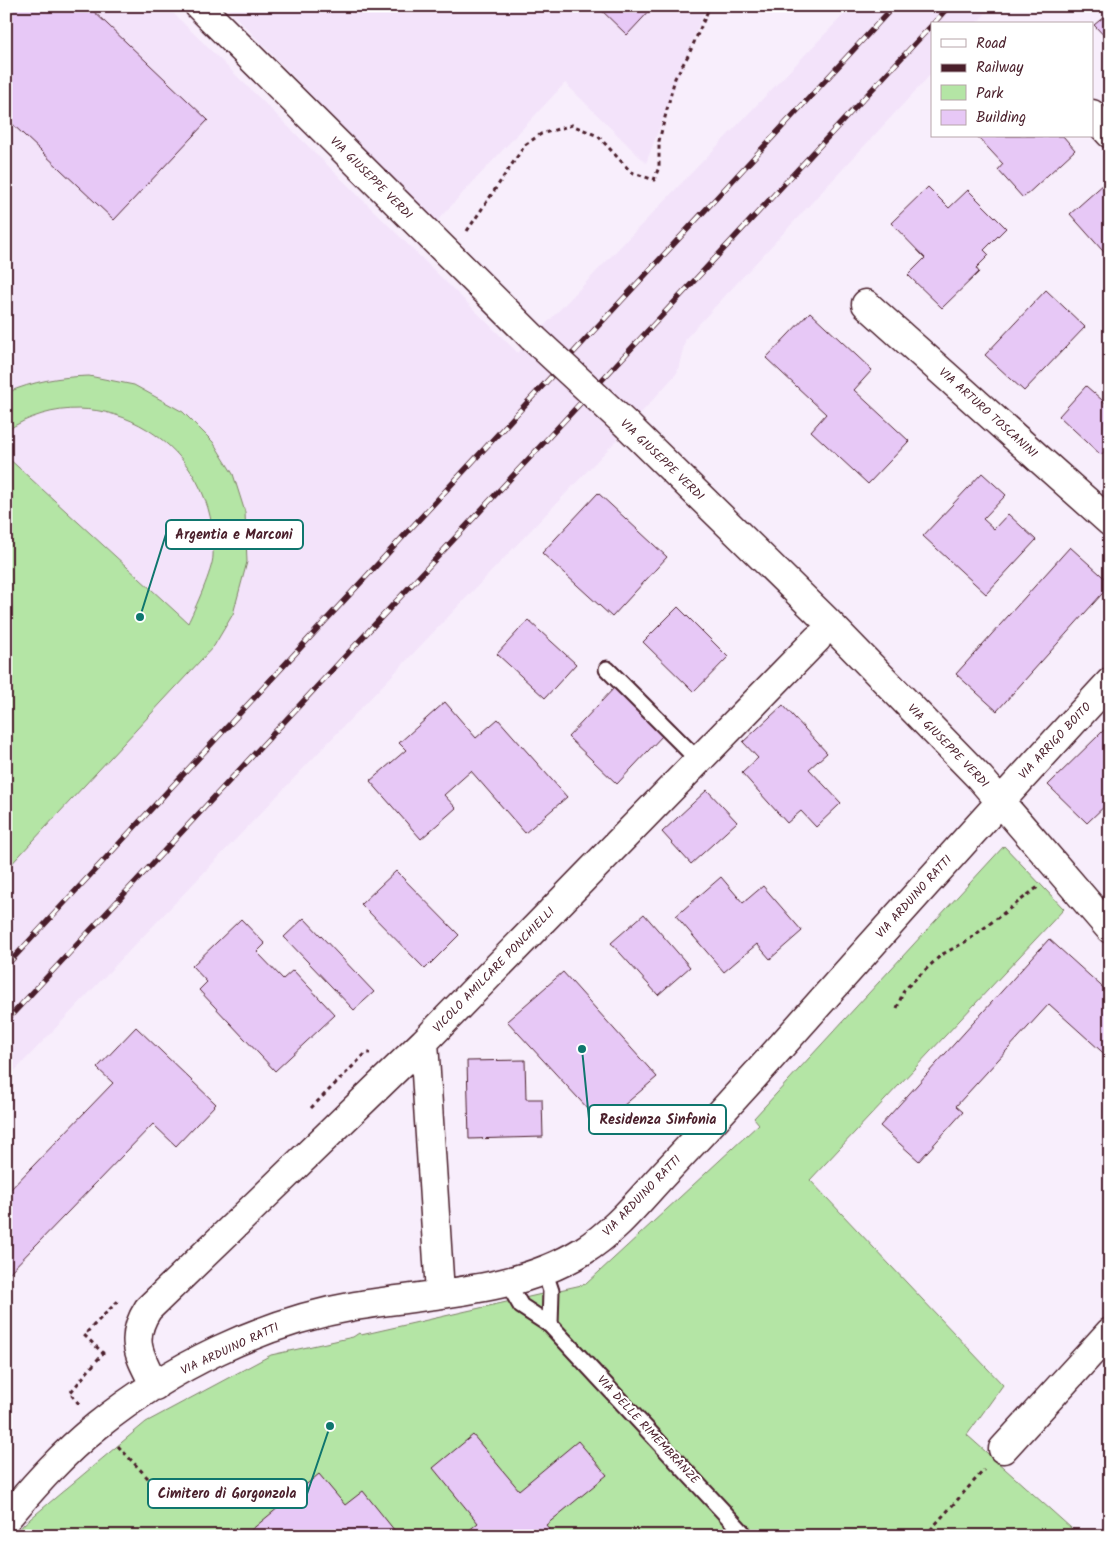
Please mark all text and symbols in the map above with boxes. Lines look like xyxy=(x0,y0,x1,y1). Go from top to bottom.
legend xyxy=(931,22,1094,138)
text: Road xyxy=(976,32,1007,56)
text: Railway xyxy=(976,56,1024,80)
text: Park xyxy=(976,82,1004,106)
text: Building xyxy=(976,106,1026,130)
street label: VIA GIUSEPPE VERDI xyxy=(325,132,417,224)
street label: VIA ARTURO TOSCANINI xyxy=(934,363,1042,463)
street label: VIA GIUSEPPE VERDI xyxy=(616,415,709,505)
callout: Argentia e Marconi xyxy=(166,520,303,549)
text: Argentia e Marconi xyxy=(175,524,293,546)
street label: VIA ARRIGO BOITO xyxy=(1014,698,1096,784)
street label: VIA GIUSEPPE VERDI xyxy=(903,700,993,793)
street label: VIA ARDUINO RATTI xyxy=(871,851,957,943)
street label: VICOLO AMILCARE PONCHIELLI xyxy=(429,903,560,1037)
callout: Residenza Sinfonia xyxy=(589,1105,726,1134)
text: Residenza Sinfonia xyxy=(600,1109,716,1131)
street label: VIA ARDUINO RATTI xyxy=(598,1151,686,1241)
street label: VIA ARDUINO RATTI xyxy=(178,1318,282,1380)
street label: VIA DELLE RIMEMBRANZE xyxy=(592,1371,704,1490)
callout: Cimitero di Gorgonzola xyxy=(148,1479,307,1508)
text: Cimitero di Gorgonzola xyxy=(158,1483,296,1505)

